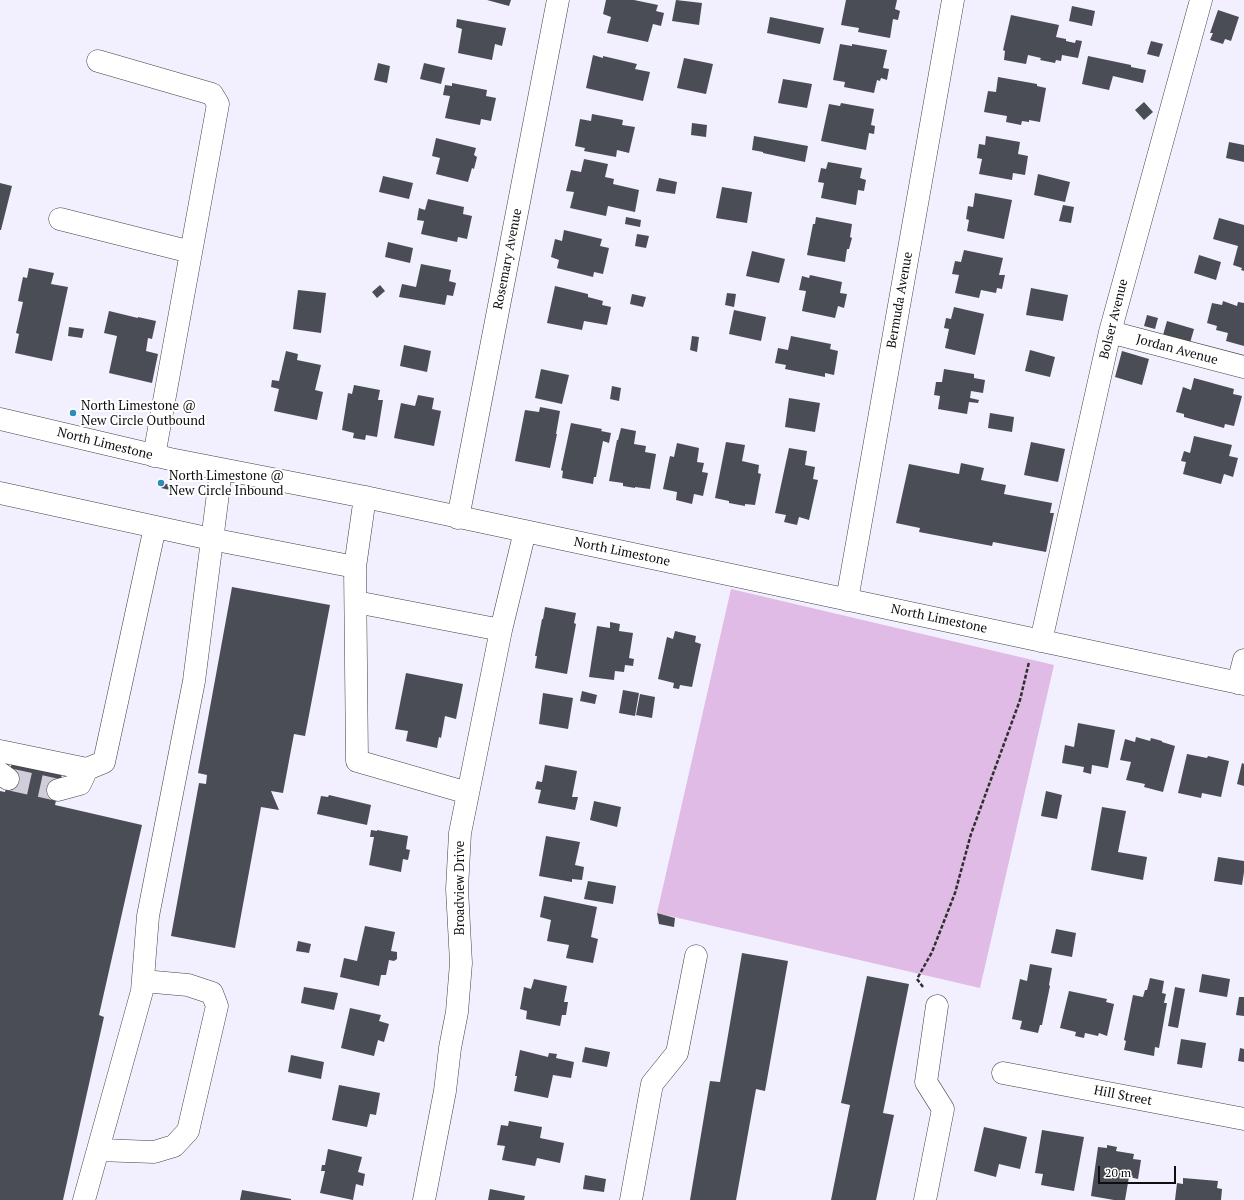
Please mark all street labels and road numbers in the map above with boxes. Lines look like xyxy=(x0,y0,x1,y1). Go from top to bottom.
street label: Rosemary Avenue xyxy=(491,207,525,311)
street label: Bermuda Avenue xyxy=(884,251,916,349)
street label: Bolser Avenue xyxy=(1097,277,1131,361)
street label: Jordan Avenue xyxy=(1134,332,1220,368)
street label: North Limestone xyxy=(56,425,154,463)
street label: North Limestone xyxy=(572,534,672,570)
street label: North Limestone xyxy=(889,601,989,637)
street label: Broadview Drive xyxy=(452,841,468,935)
street label: Hill Street xyxy=(1093,1083,1153,1109)

